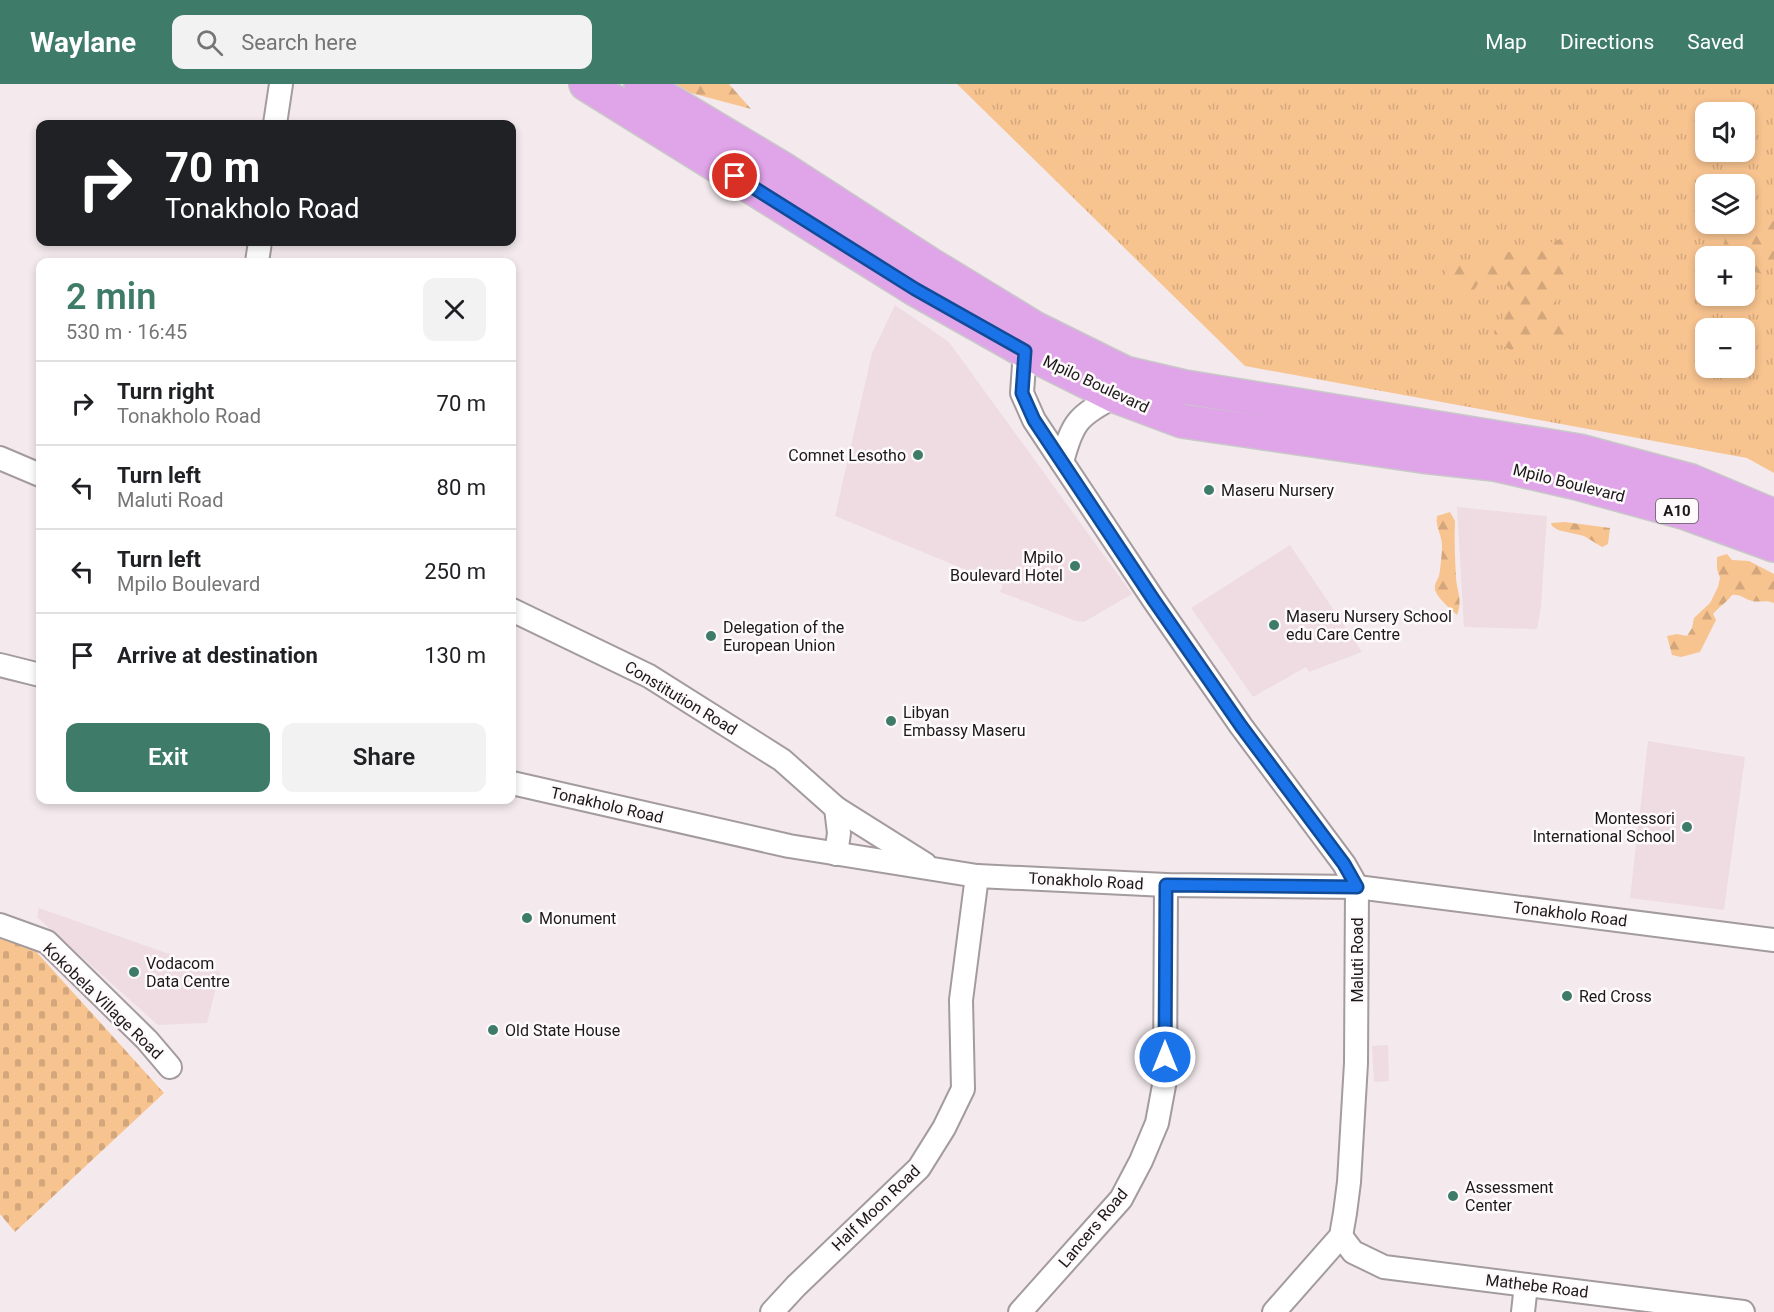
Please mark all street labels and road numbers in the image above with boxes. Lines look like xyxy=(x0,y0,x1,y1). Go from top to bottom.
street label: Mpilo Boulevard xyxy=(1040,351,1152,417)
street label: Mpilo Boulevard xyxy=(1511,460,1627,506)
road number: A10 xyxy=(1656,499,1698,523)
street label: Constitution Road xyxy=(621,657,741,739)
street label: Tonakholo Road xyxy=(549,783,665,827)
street label: Tonakholo Road xyxy=(1028,868,1144,894)
street label: Tonakholo Road xyxy=(1512,898,1628,930)
street label: Maluti Road xyxy=(1348,917,1367,1003)
street label: Kokobela Village Road xyxy=(39,939,167,1063)
street label: Half Moon Road xyxy=(828,1161,924,1255)
street label: Lancers Road xyxy=(1054,1185,1132,1271)
street label: Mathebe Road xyxy=(1485,1270,1589,1302)

